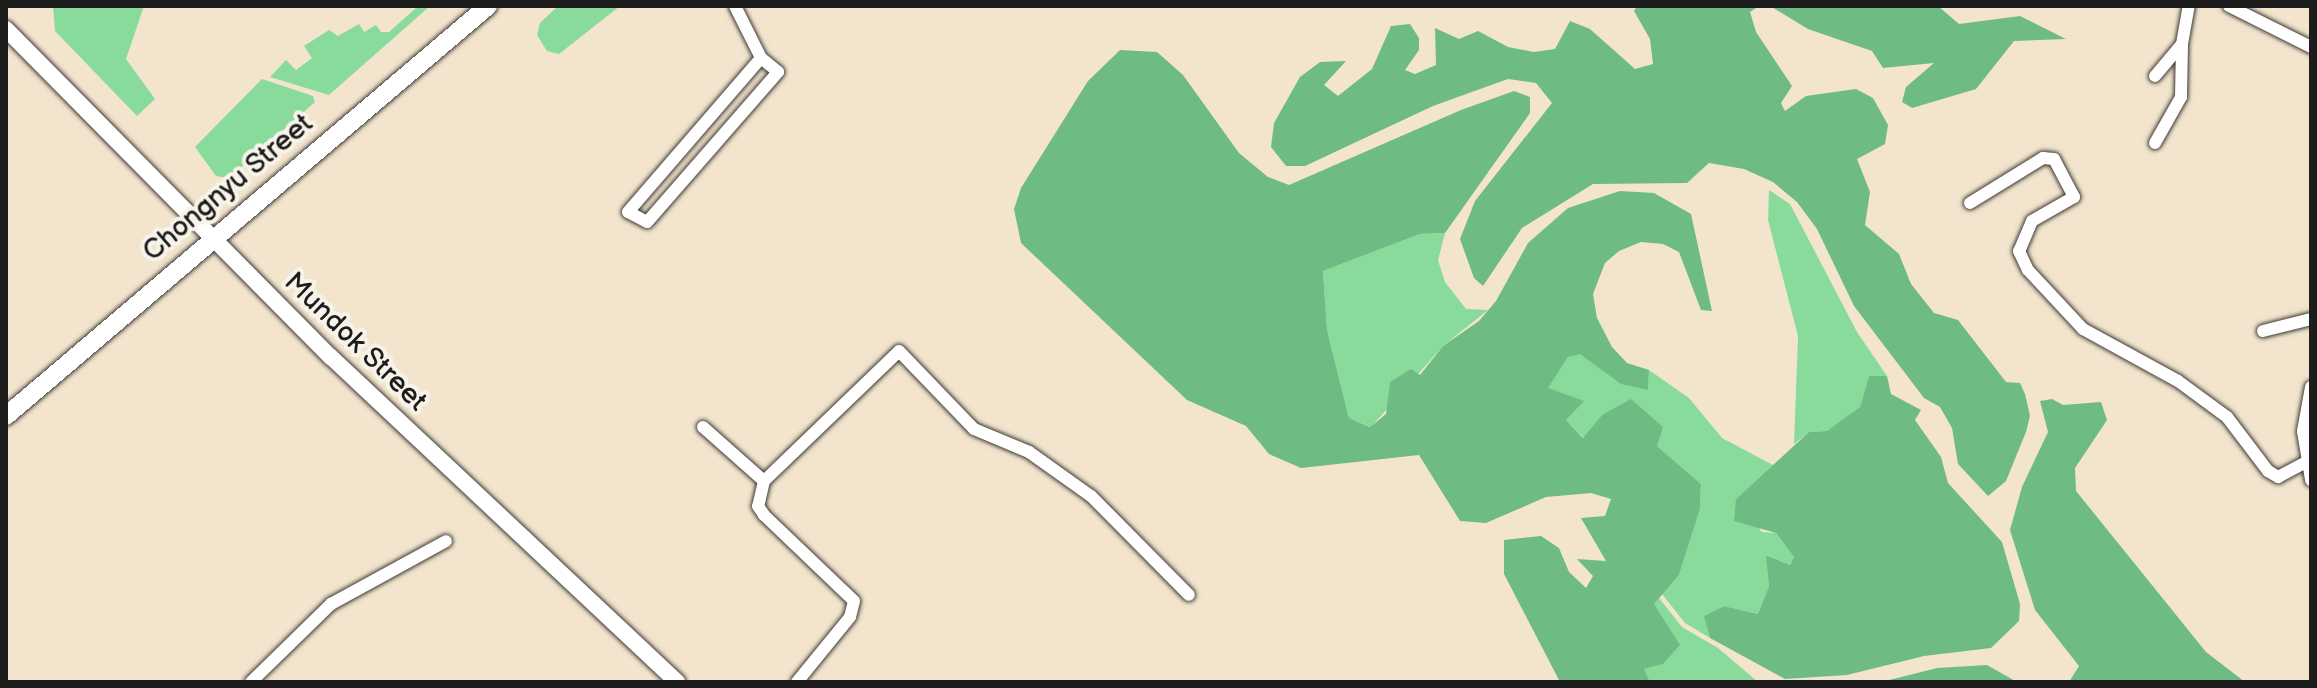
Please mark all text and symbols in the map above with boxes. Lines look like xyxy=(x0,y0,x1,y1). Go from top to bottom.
street label: Chongnyu Street xyxy=(136,107,320,269)
street label: Mundok Street xyxy=(277,265,433,419)

